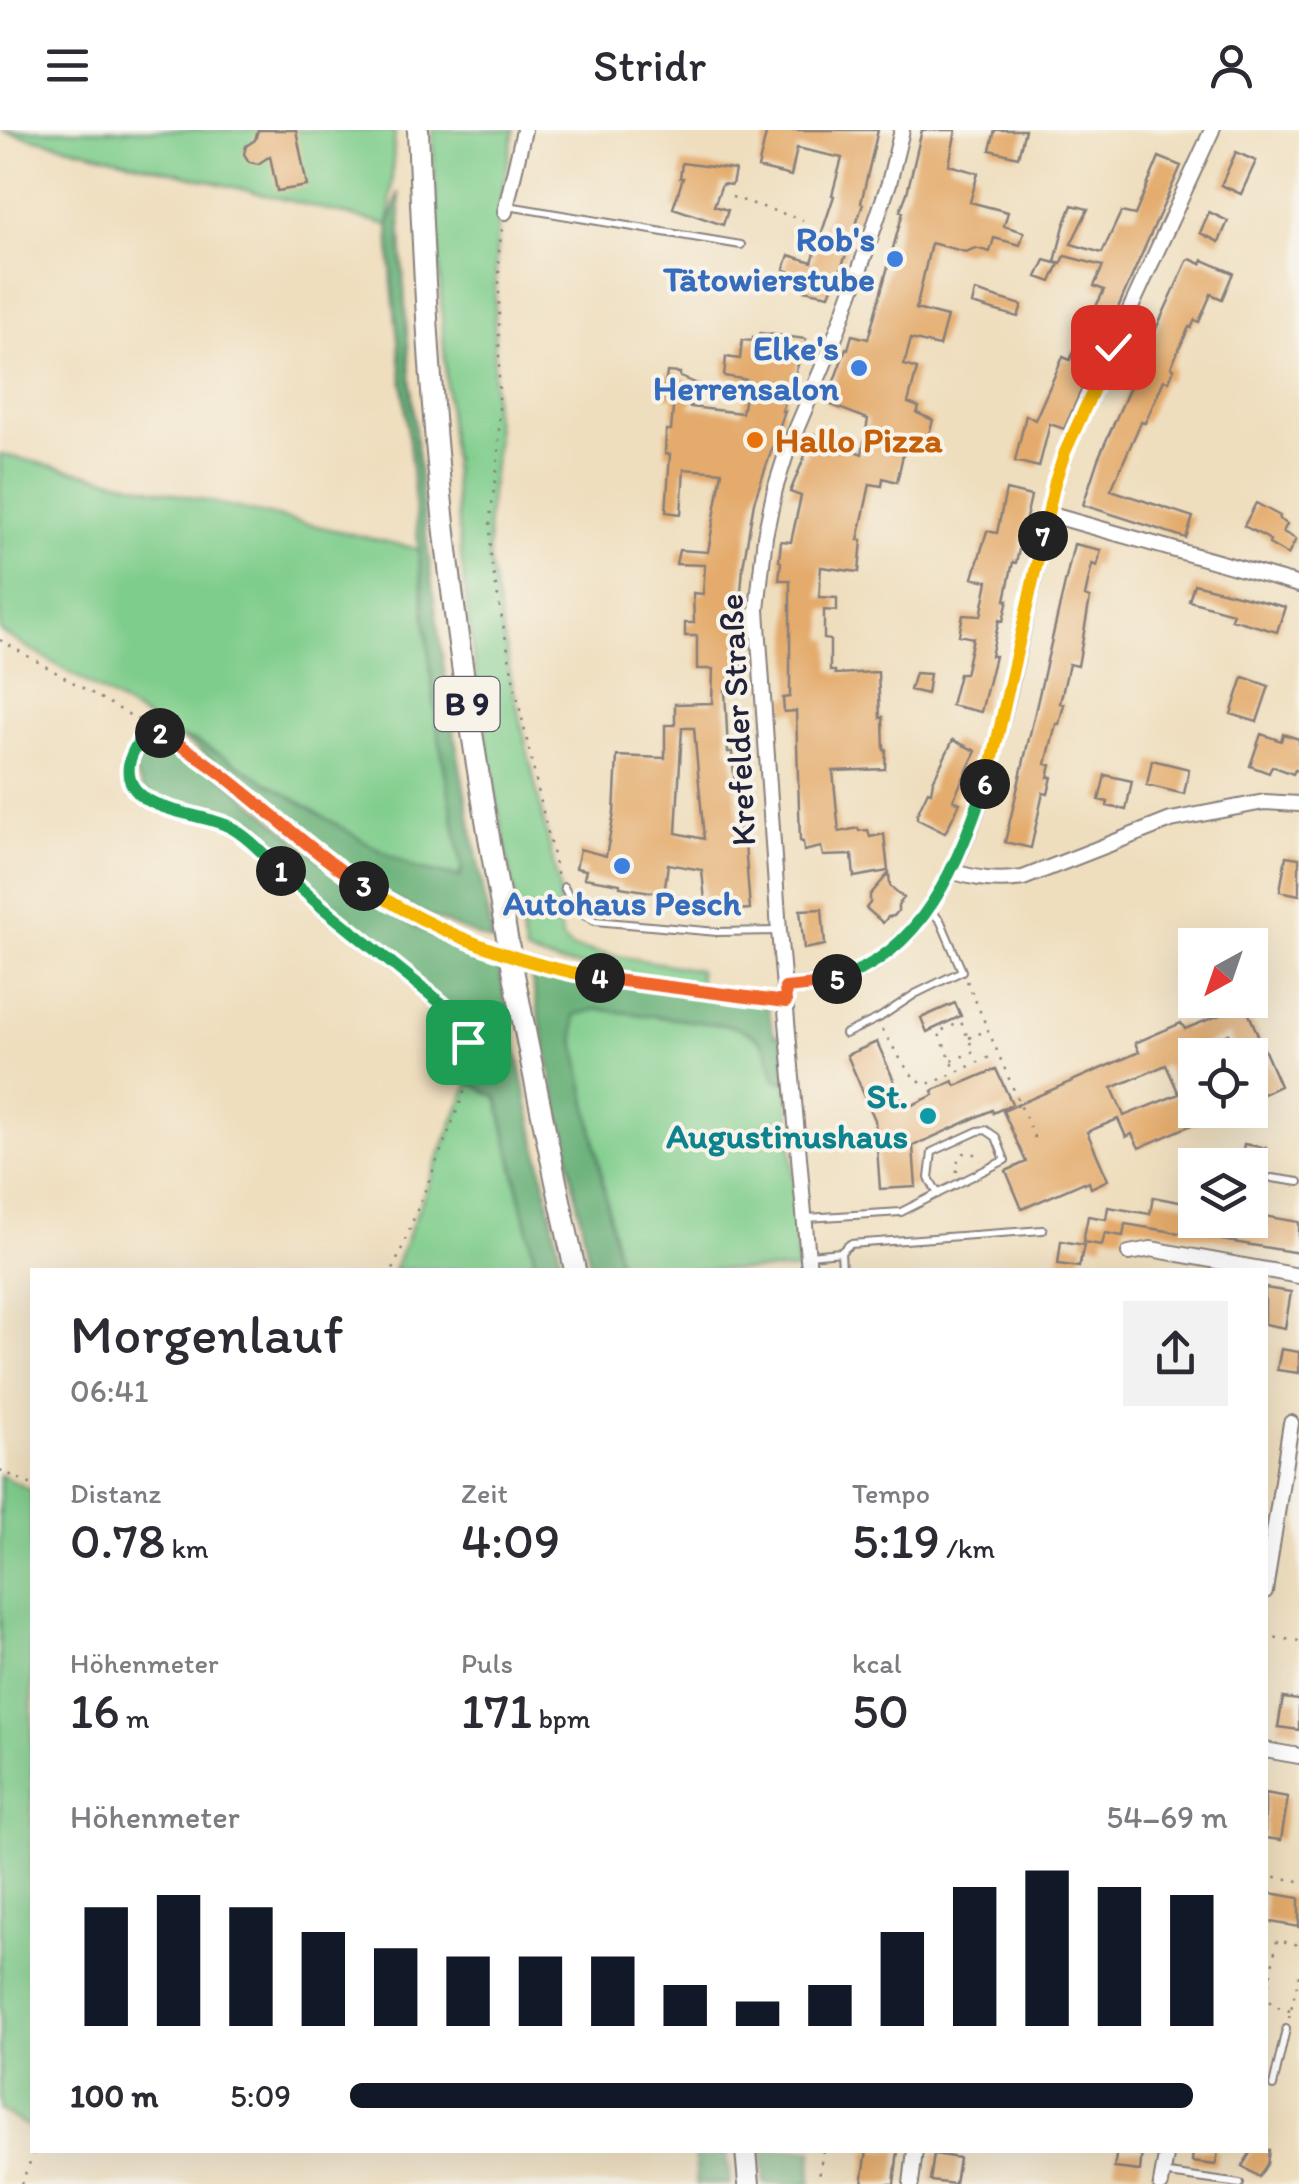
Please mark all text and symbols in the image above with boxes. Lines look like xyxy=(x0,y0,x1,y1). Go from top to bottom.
icon: menu xyxy=(40,38,95,93)
text: Stridr xyxy=(593,38,706,92)
icon: person xyxy=(1204,38,1259,93)
place label: Rob's Tätowierstube xyxy=(662,218,875,300)
marker: Rob's Tätowierstube xyxy=(884,248,906,270)
pin xyxy=(1071,305,1156,390)
icon: check xyxy=(1086,320,1141,375)
place label: Elke's Herrensalon xyxy=(653,327,839,409)
marker: Elke's Herrensalon xyxy=(848,357,870,379)
place label: Hallo Pizza xyxy=(775,419,943,461)
marker: Hallo Pizza xyxy=(744,429,766,451)
pin: 7 xyxy=(1018,511,1068,561)
text: 7 xyxy=(1036,519,1050,553)
street label: Krefelder Straße xyxy=(709,593,765,847)
road number: B 9 xyxy=(434,677,500,731)
pin: 2 xyxy=(135,708,185,758)
text: 2 xyxy=(153,716,167,750)
pin: 6 xyxy=(960,759,1010,809)
text: 6 xyxy=(978,767,992,801)
pin: 1 xyxy=(256,846,306,896)
text: 1 xyxy=(275,854,288,888)
marker: Autohaus Pesch xyxy=(611,855,633,877)
pin: 3 xyxy=(339,861,389,911)
text: 3 xyxy=(356,869,372,903)
place label: Autohaus Pesch xyxy=(503,882,741,924)
north arrow xyxy=(1178,928,1268,1018)
map controls xyxy=(1178,928,1268,1238)
pin: 4 xyxy=(575,953,625,1003)
pin: 5 xyxy=(812,954,862,1004)
text: 4 xyxy=(592,961,608,995)
text: 5 xyxy=(830,962,844,996)
pin xyxy=(426,1000,511,1085)
icon: arrive xyxy=(441,1015,496,1070)
button: locate xyxy=(1178,1038,1268,1128)
place label: St. Augustinushaus xyxy=(666,1075,908,1157)
marker: St. Augustinushaus xyxy=(917,1105,939,1127)
button: layers xyxy=(1178,1148,1268,1238)
text: Morgenlauf xyxy=(70,1301,344,1367)
button: share xyxy=(1123,1301,1228,1406)
text: 06:41 xyxy=(70,1372,149,1410)
text: Distanz xyxy=(70,1476,161,1510)
text: Zeit xyxy=(461,1476,508,1510)
text: Tempo xyxy=(852,1476,930,1510)
text: 0.78 xyxy=(70,1510,165,1571)
text: 4:09 xyxy=(461,1510,560,1571)
text: 5:19 xyxy=(852,1510,940,1571)
text: km xyxy=(165,1531,209,1565)
text: /km xyxy=(940,1531,995,1565)
text: Höhenmeter xyxy=(70,1646,219,1680)
text: Puls xyxy=(461,1646,513,1680)
text: kcal xyxy=(852,1646,902,1680)
text: 16 xyxy=(70,1680,120,1741)
text: 171 xyxy=(461,1680,532,1741)
text: 50 xyxy=(852,1680,909,1741)
text: m xyxy=(120,1701,150,1735)
text: bpm xyxy=(532,1701,590,1735)
text: Höhenmeter xyxy=(70,1798,240,1836)
text: 54–69 m xyxy=(1106,1798,1228,1836)
text: 100 m xyxy=(70,2077,158,2115)
text: 5:09 xyxy=(230,2077,291,2115)

